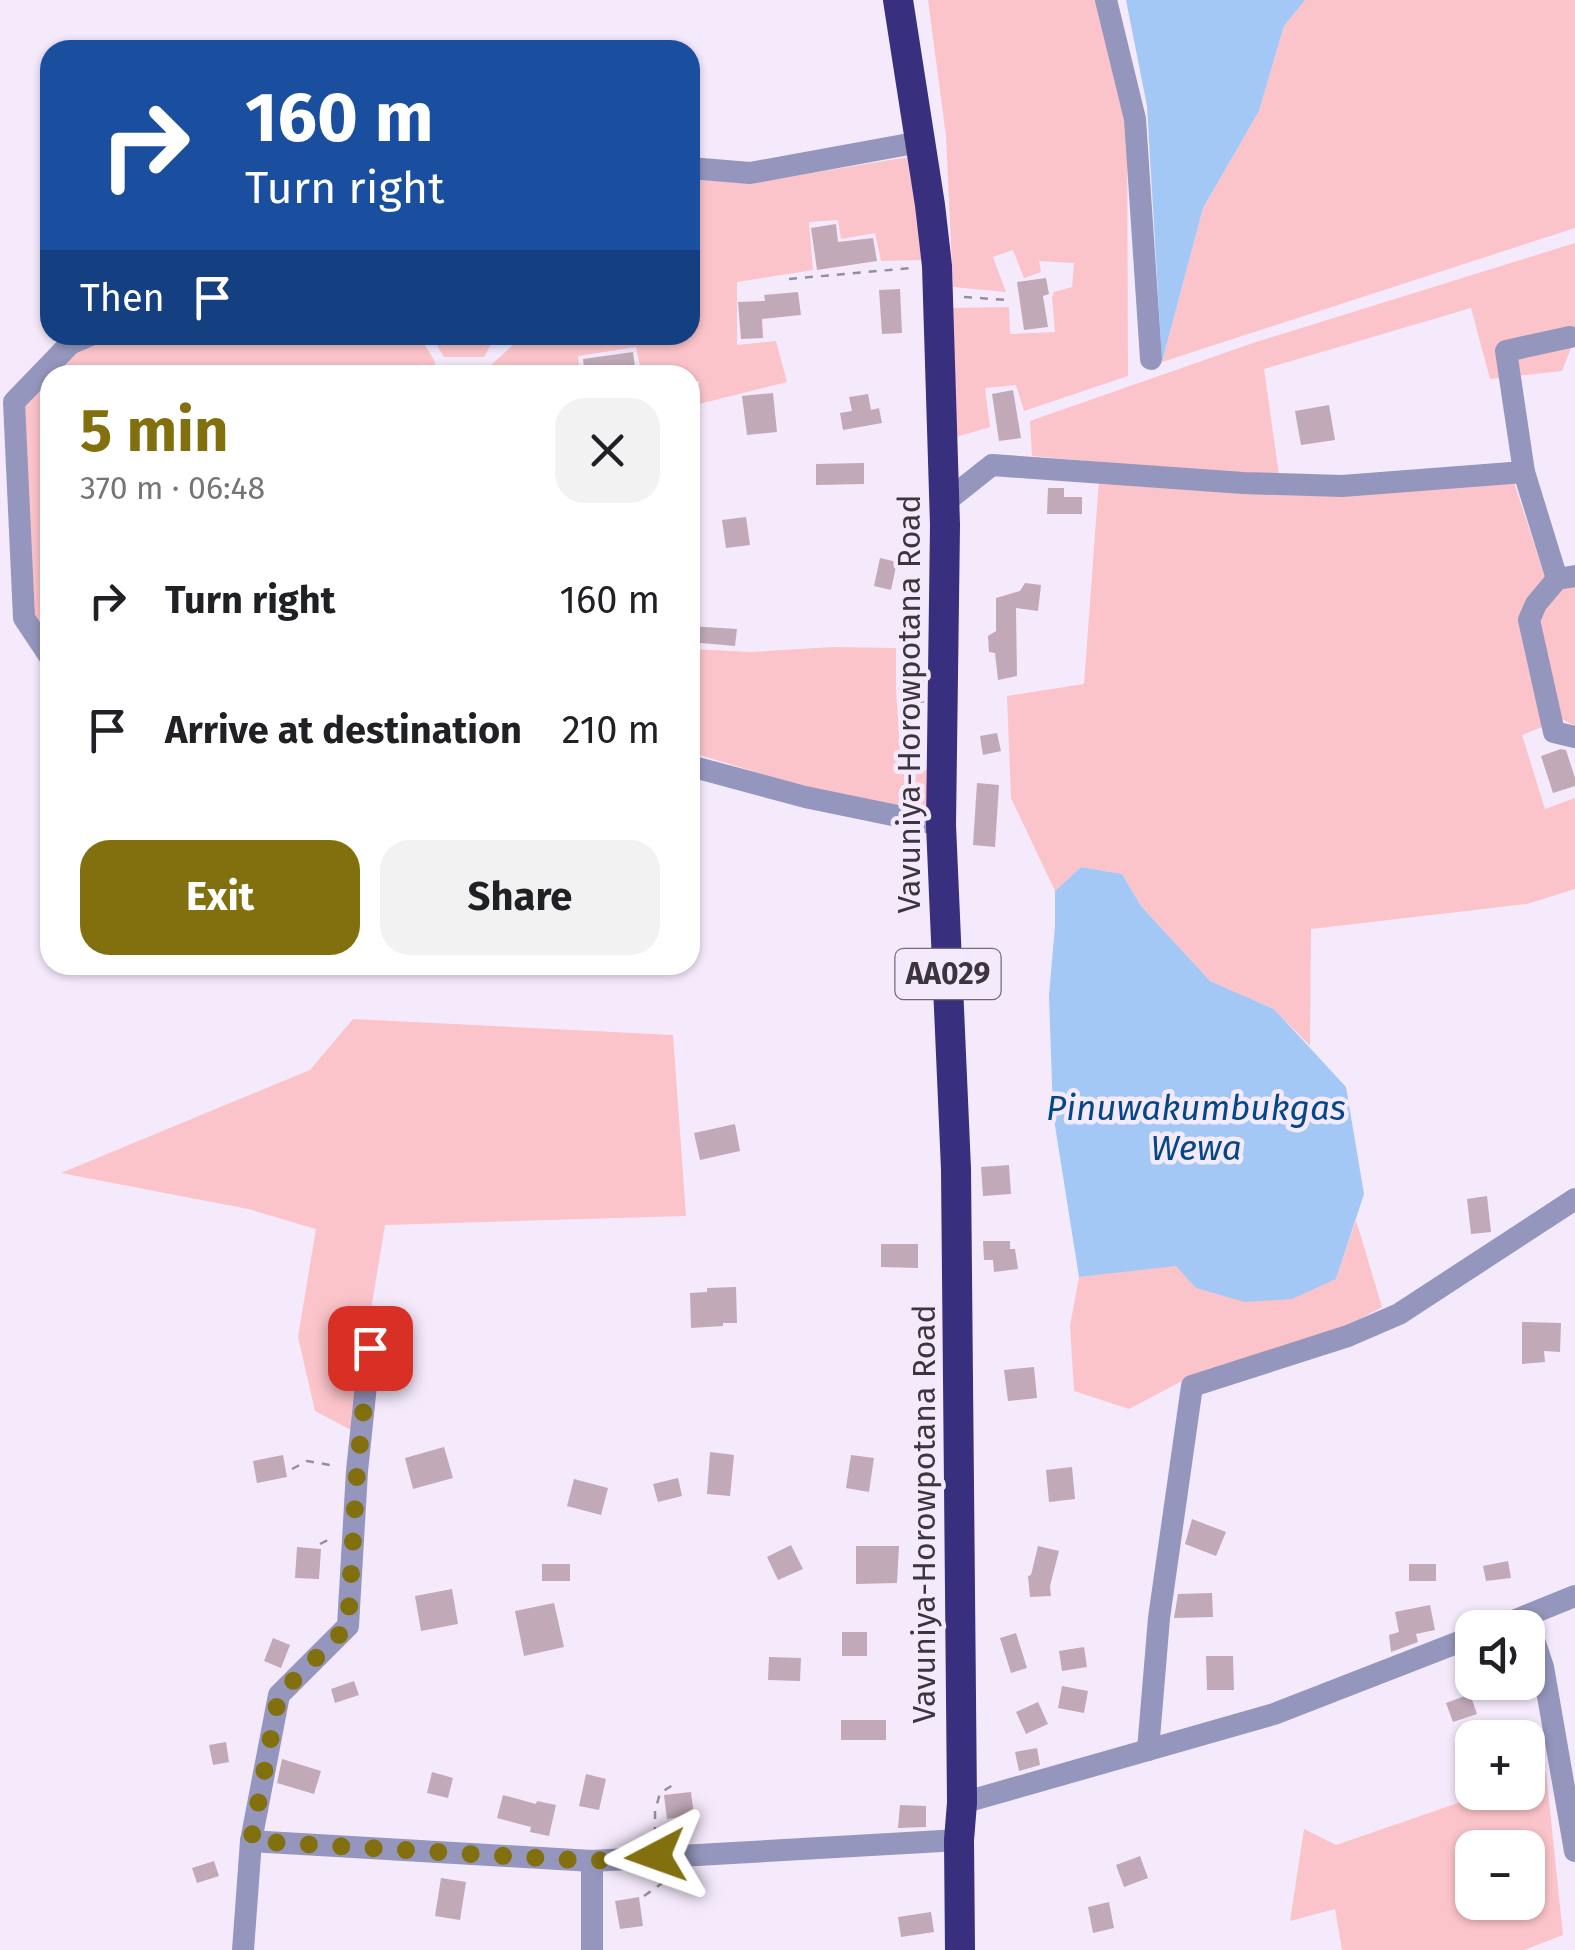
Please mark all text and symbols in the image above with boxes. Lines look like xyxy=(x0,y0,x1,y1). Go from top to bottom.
text: 160 m xyxy=(245,76,434,160)
icon: right xyxy=(80,80,210,210)
text: Turn right xyxy=(245,161,444,215)
icon: arrive xyxy=(185,270,240,325)
text: Then xyxy=(80,275,165,321)
text: 5 min xyxy=(80,395,229,467)
button: close xyxy=(555,398,660,503)
text: 370 m · 06:48 xyxy=(80,469,265,507)
street label: Vavuniya-Horowpotana Road xyxy=(890,494,928,914)
icon: right xyxy=(80,573,135,628)
text: Turn right xyxy=(165,577,335,623)
text: 160 m xyxy=(559,577,660,623)
icon: arrive xyxy=(80,703,135,758)
text: Arrive at destination xyxy=(165,707,522,753)
text: 210 m xyxy=(562,707,660,753)
button: Exit xyxy=(80,840,360,955)
button: Share xyxy=(380,840,660,955)
road number: AA029 xyxy=(896,949,1000,999)
water label: Pinuwakumbukgas Wewa xyxy=(1046,1087,1346,1169)
street label: Vavuniya-Horowpotana Road xyxy=(905,1304,943,1724)
pin xyxy=(328,1306,413,1391)
icon: arrive xyxy=(343,1321,398,1376)
map controls xyxy=(1455,1610,1545,1920)
button: sound xyxy=(1455,1610,1545,1700)
button: + xyxy=(1455,1720,1545,1810)
position arrow xyxy=(604,1804,708,1908)
button: − xyxy=(1455,1830,1545,1920)

